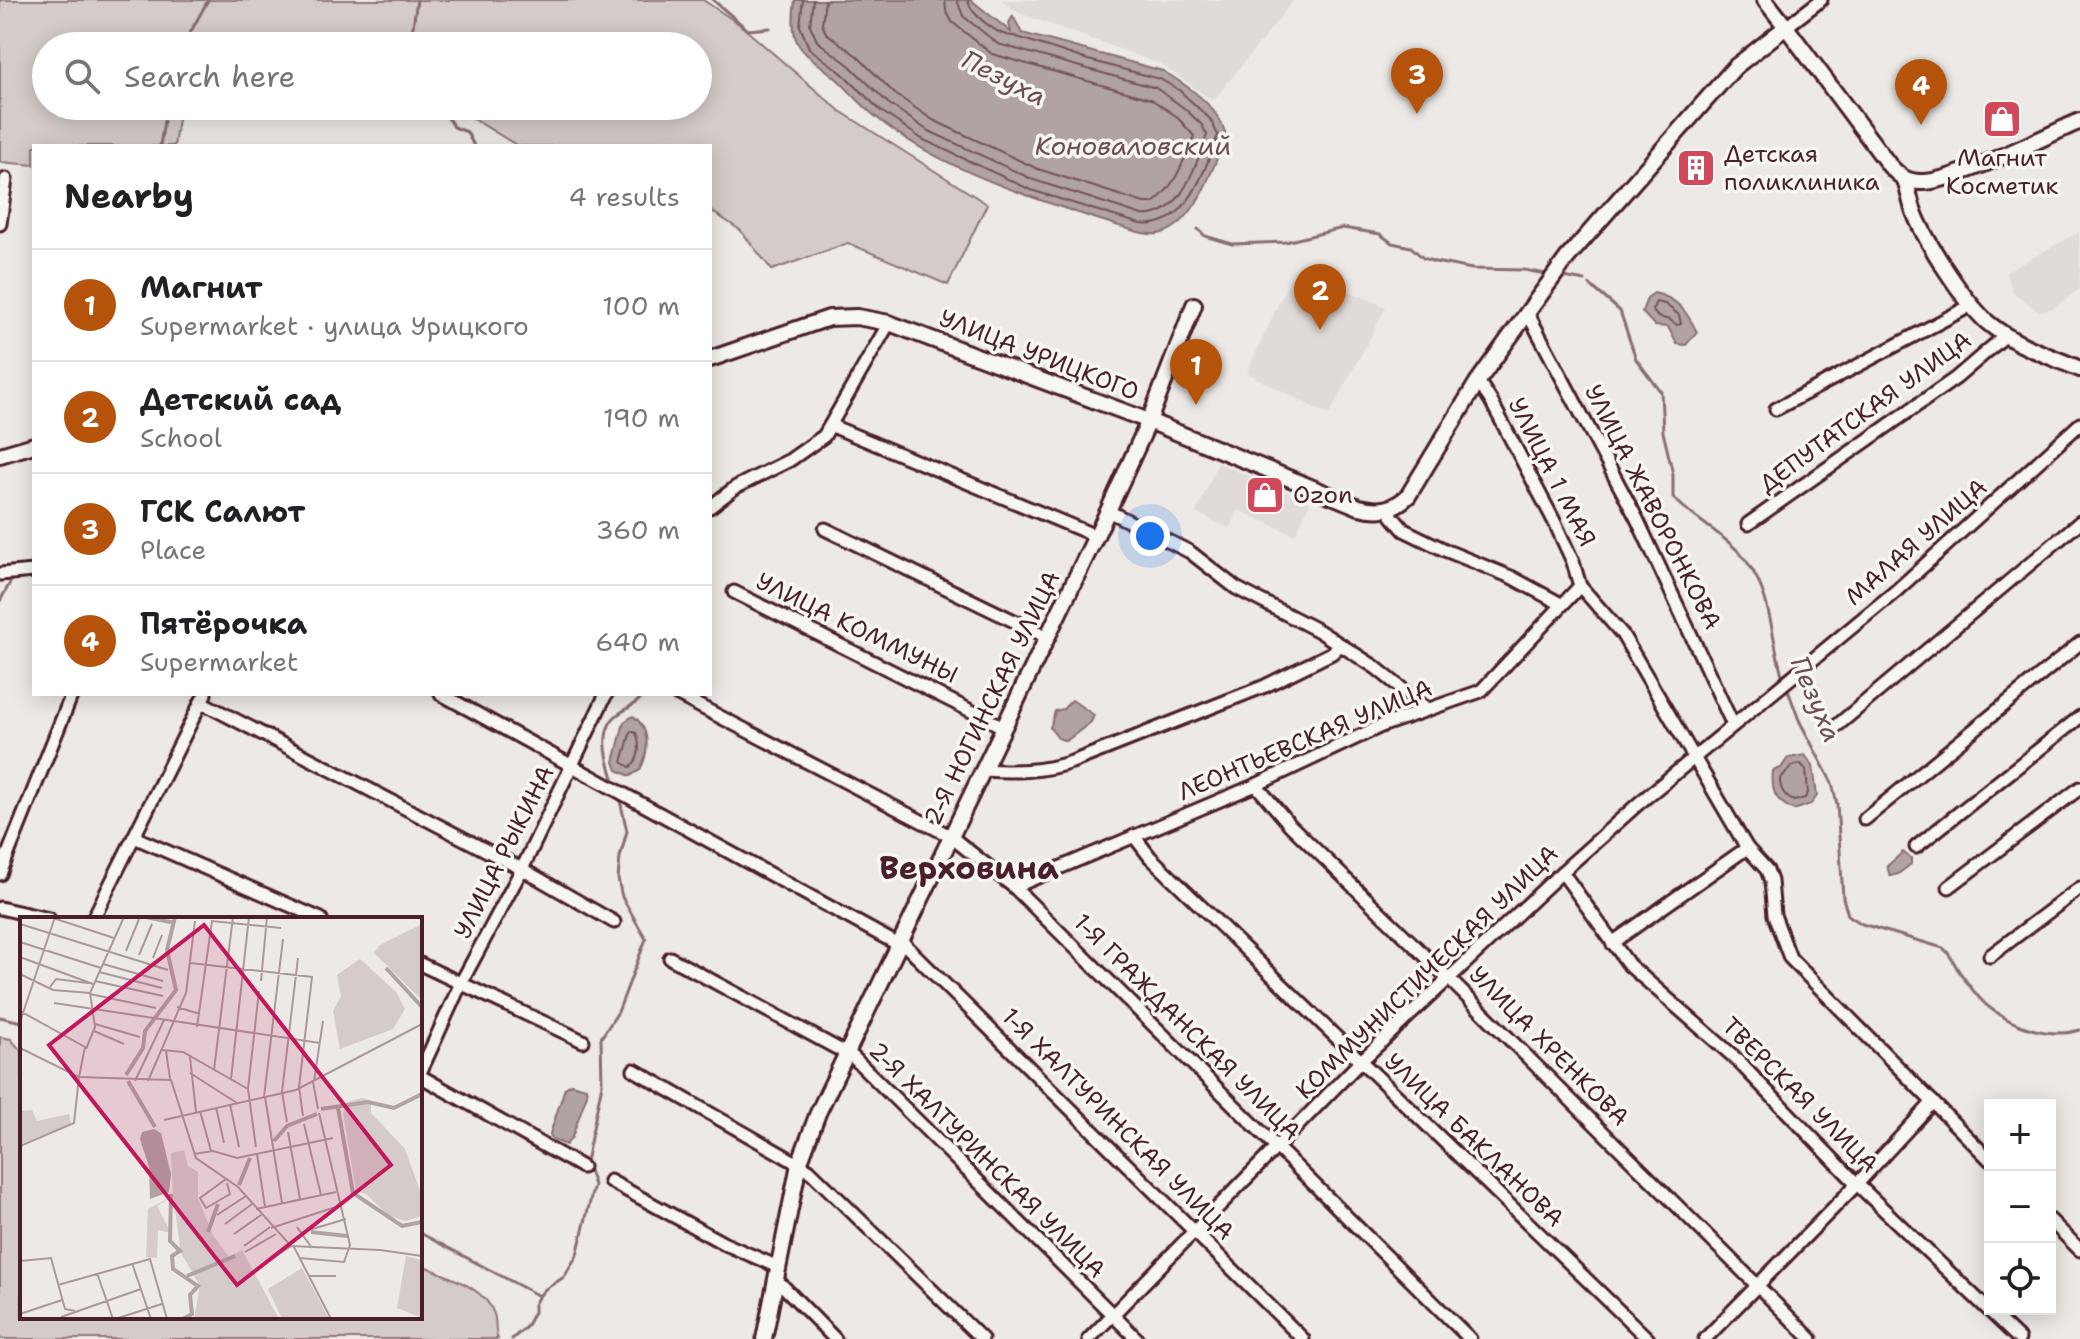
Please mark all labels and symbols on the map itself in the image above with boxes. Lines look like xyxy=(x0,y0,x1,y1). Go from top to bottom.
water label: Пезуха xyxy=(956,41,1052,114)
pin: 3 xyxy=(1391,48,1443,114)
pin: 4 xyxy=(1895,59,1947,125)
shop icon: Магнит Косметик xyxy=(1981,98,2023,140)
water label: Коноваловский xyxy=(1035,128,1231,163)
place label: Детская поликлиника xyxy=(1724,138,1880,198)
place label: Магнит Косметик xyxy=(1946,142,2058,202)
building icon: Детская поликлиника xyxy=(1675,147,1717,189)
pin: 2 xyxy=(1294,264,1346,330)
street label: УЛИЦА УРИЦКОГО xyxy=(935,302,1143,408)
street label: ДЕПУТАТСКАЯ УЛИЦА xyxy=(1752,324,1978,500)
pin: 1 xyxy=(1170,339,1222,405)
street label: УЛИЦА ЖАВОРОНКОВА xyxy=(1577,379,1729,635)
street label: УЛИЦА 1 МАЯ xyxy=(1501,392,1603,552)
street label: МАЛАЯ УЛИЦА xyxy=(1838,471,1994,613)
shop icon: Ozon xyxy=(1244,474,1286,516)
place label: Ozon xyxy=(1293,479,1353,511)
your location xyxy=(1130,516,1170,556)
street label: УЛИЦА КОММУНЫ xyxy=(751,565,963,691)
street label: 2-Я НОГИНСКАЯ УЛИЦА xyxy=(916,565,1068,831)
water label: Пезуха xyxy=(1783,650,1850,747)
street label: ЛЕОНТЬЕВСКАЯ УЛИЦА xyxy=(1173,672,1437,808)
street label: УЛИЦА РЫКИНА xyxy=(447,760,561,944)
street label: КОММУНИСТИЧЕСКАЯ УЛИЦА xyxy=(1289,838,1565,1106)
district label: Верховина xyxy=(879,846,1059,889)
street label: 1-Я ГРАЖДАНСКАЯ УЛИЦА xyxy=(1067,907,1307,1147)
inset map xyxy=(20,917,422,1319)
street label: УЛИЦА ХРЕНКОВА xyxy=(1462,959,1636,1133)
street label: 1-Я ХАЛТУРИНСКАЯ УЛИЦА xyxy=(995,1001,1241,1247)
street label: ТВЕРСКАЯ УЛИЦА xyxy=(1715,1010,1885,1180)
street label: 2-Я ХАЛТУРИНСКАЯ УЛИЦА xyxy=(862,1035,1112,1285)
street label: УЛИЦА БАКЛАНОВА xyxy=(1377,1046,1571,1234)

